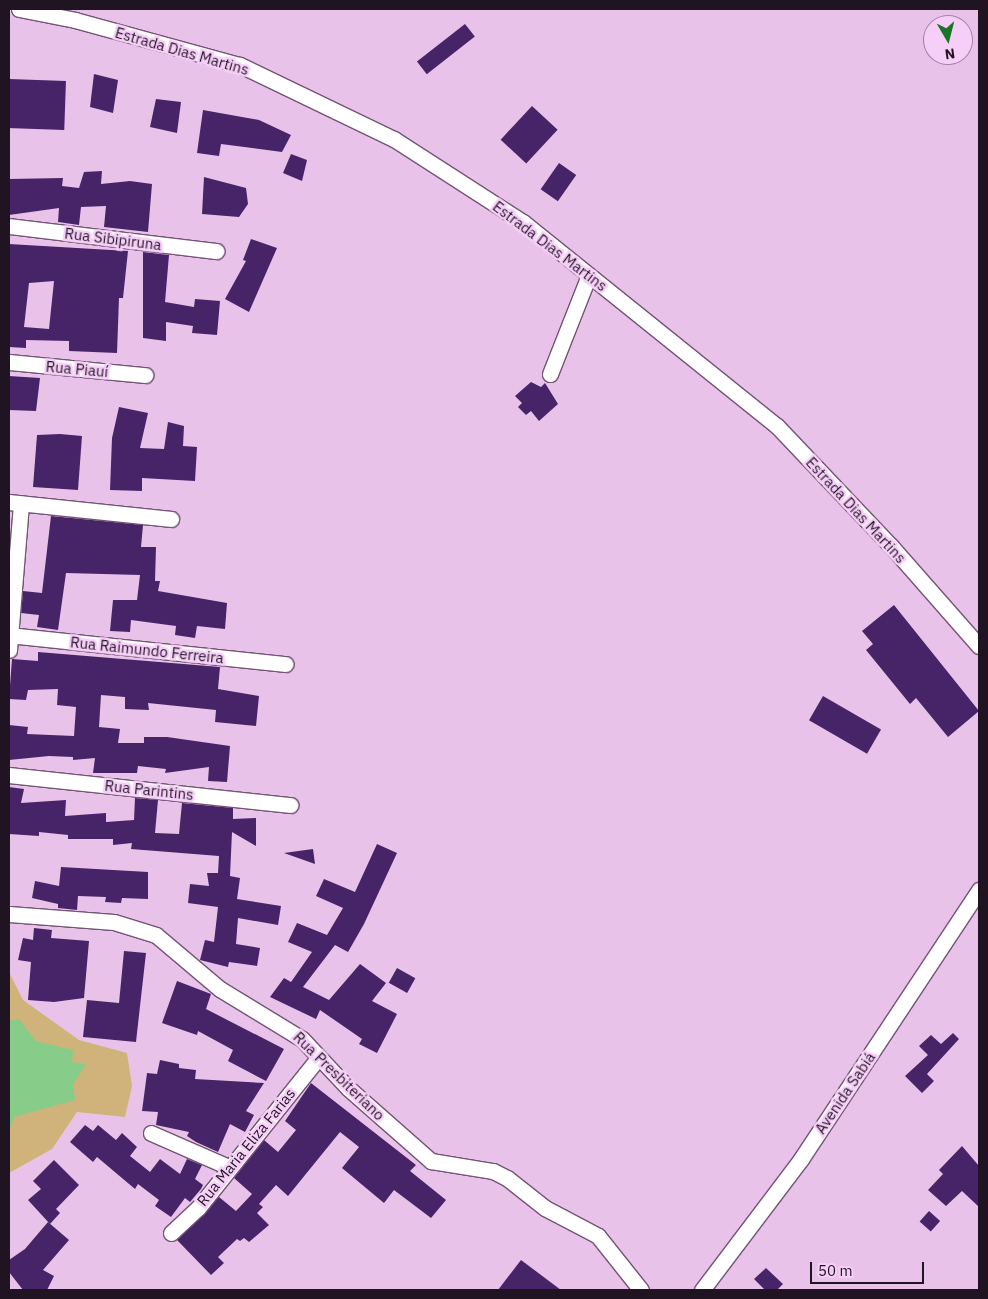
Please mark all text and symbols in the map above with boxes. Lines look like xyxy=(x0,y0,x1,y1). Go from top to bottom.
north arrow xyxy=(923,15,973,65)
street label: Estrada Dias Martins xyxy=(113,23,251,79)
text: N xyxy=(944,44,956,63)
street label: Estrada Dias Martins xyxy=(489,197,611,295)
street label: Rua Sibipiruna xyxy=(63,224,163,254)
street label: Rua Piauí xyxy=(45,357,109,381)
street label: Estrada Dias Martins xyxy=(802,453,910,567)
street label: Rua Raimundo Ferreira xyxy=(69,633,225,667)
street label: Rua Parintins xyxy=(104,776,194,804)
street label: Rua Presbiteriano xyxy=(290,1028,388,1124)
street label: Avenida Sabiá xyxy=(811,1049,879,1137)
street label: Rua Maria Eliza Farias xyxy=(193,1085,299,1209)
scale bar xyxy=(813,1252,927,1284)
text: 50 m xyxy=(818,1261,853,1280)

